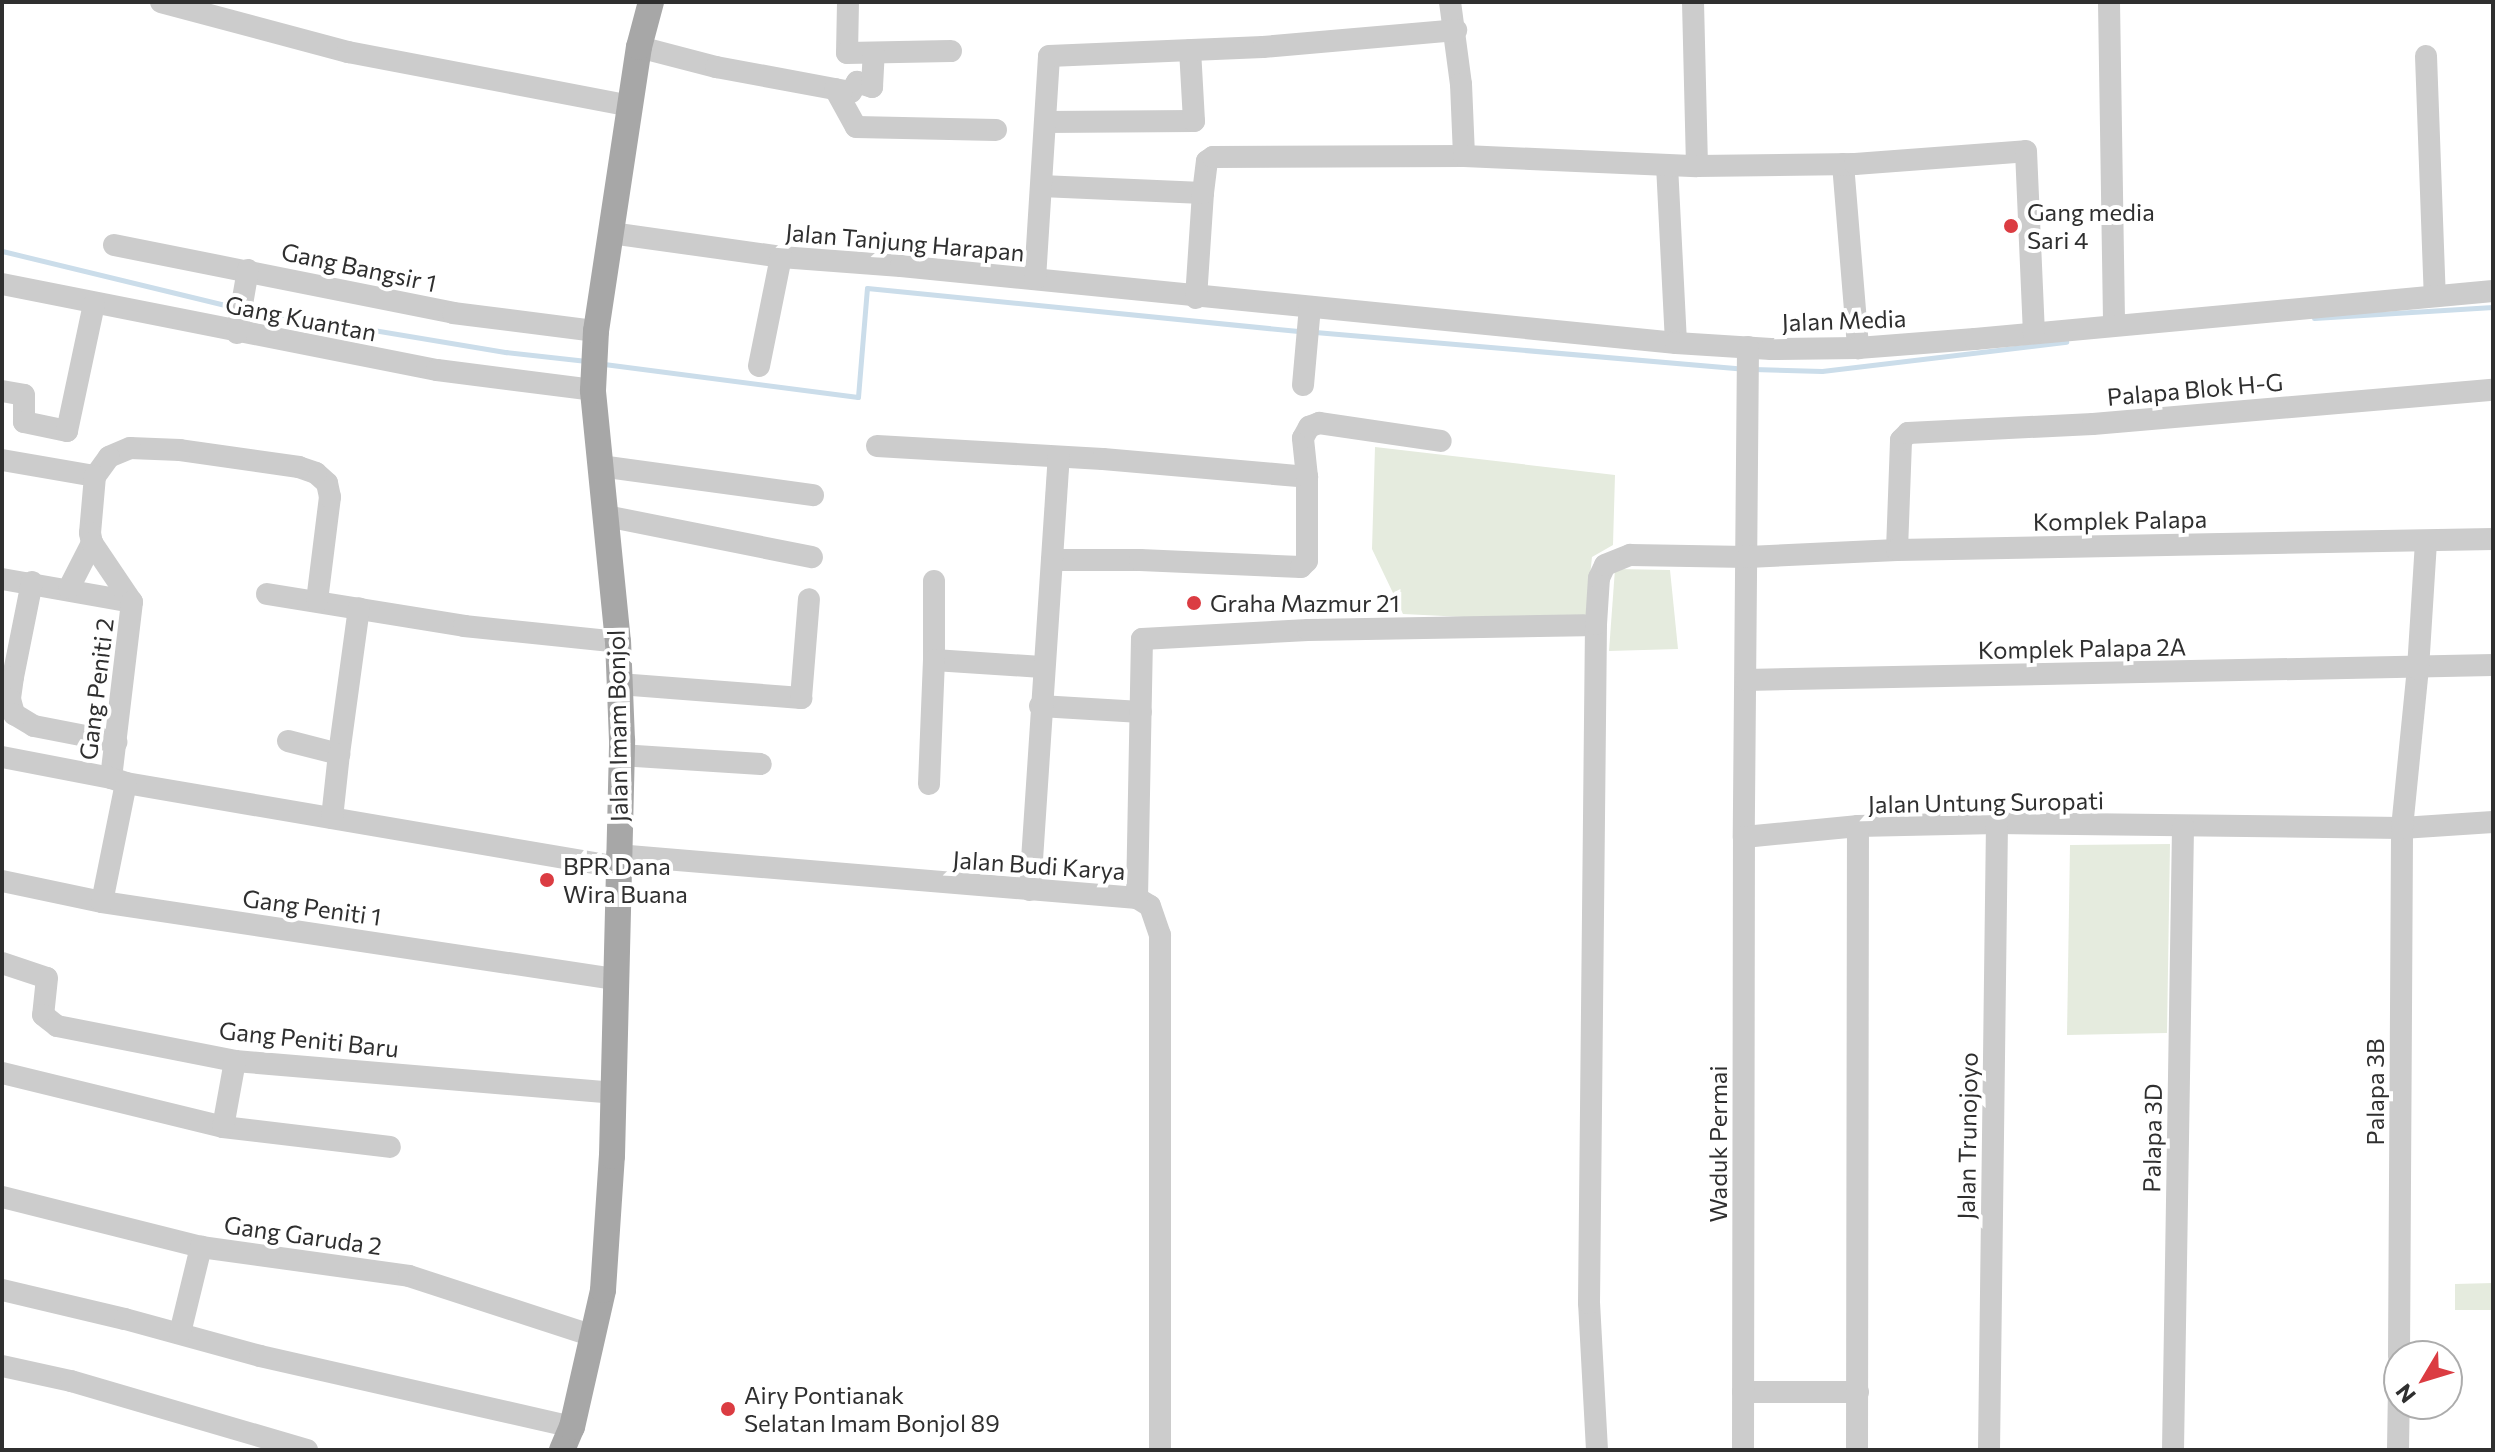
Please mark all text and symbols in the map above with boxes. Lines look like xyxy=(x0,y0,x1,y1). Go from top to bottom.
place label: Gang media Sari 4 xyxy=(2027,198,2155,254)
street label: Jalan Tanjung Harapan xyxy=(784,217,1026,267)
marker: Gang media Sari 4 xyxy=(2002,217,2020,235)
street label: Gang Bangsir 1 xyxy=(279,237,439,297)
street label: Gang Kuantan xyxy=(223,289,379,347)
street label: Jalan Media xyxy=(1781,303,1907,337)
street label: Palapa Blok H-G xyxy=(2106,367,2284,411)
street label: Komplek Palapa xyxy=(2033,504,2207,536)
place label: Graha Mazmur 21 xyxy=(1210,589,1400,617)
marker: Graha Mazmur 21 xyxy=(1185,594,1203,612)
street label: Gang Peniti 2 xyxy=(73,616,119,762)
street label: Jalan Imam Bonjol xyxy=(601,630,633,822)
street label: Komplek Palapa 2A xyxy=(1977,632,2187,664)
street label: Jalan Untung Suropati xyxy=(1868,786,2104,818)
street label: Jalan Budi Karya xyxy=(952,845,1126,885)
place label: BPR Dana Wira Buana xyxy=(563,852,688,908)
marker: BPR Dana Wira Buana xyxy=(538,871,556,889)
street label: Gang Peniti 1 xyxy=(241,883,383,931)
street label: Gang Peniti Baru xyxy=(218,1015,400,1063)
street label: Palapa 3B xyxy=(2361,1039,2389,1145)
street label: Jalan Trunojoyo xyxy=(1951,1052,1983,1220)
street label: Waduk Permai xyxy=(1704,1065,1732,1223)
street label: Palapa 3D xyxy=(2137,1083,2167,1193)
street label: Gang Garuda 2 xyxy=(222,1210,384,1260)
north arrow xyxy=(2383,1340,2463,1420)
text: N xyxy=(2390,1379,2421,1409)
place label: Airy Pontianak Selatan Imam Bonjol 89 xyxy=(744,1381,1000,1437)
marker: Airy Pontianak Selatan Imam Bonjol 89 xyxy=(719,1400,737,1418)

